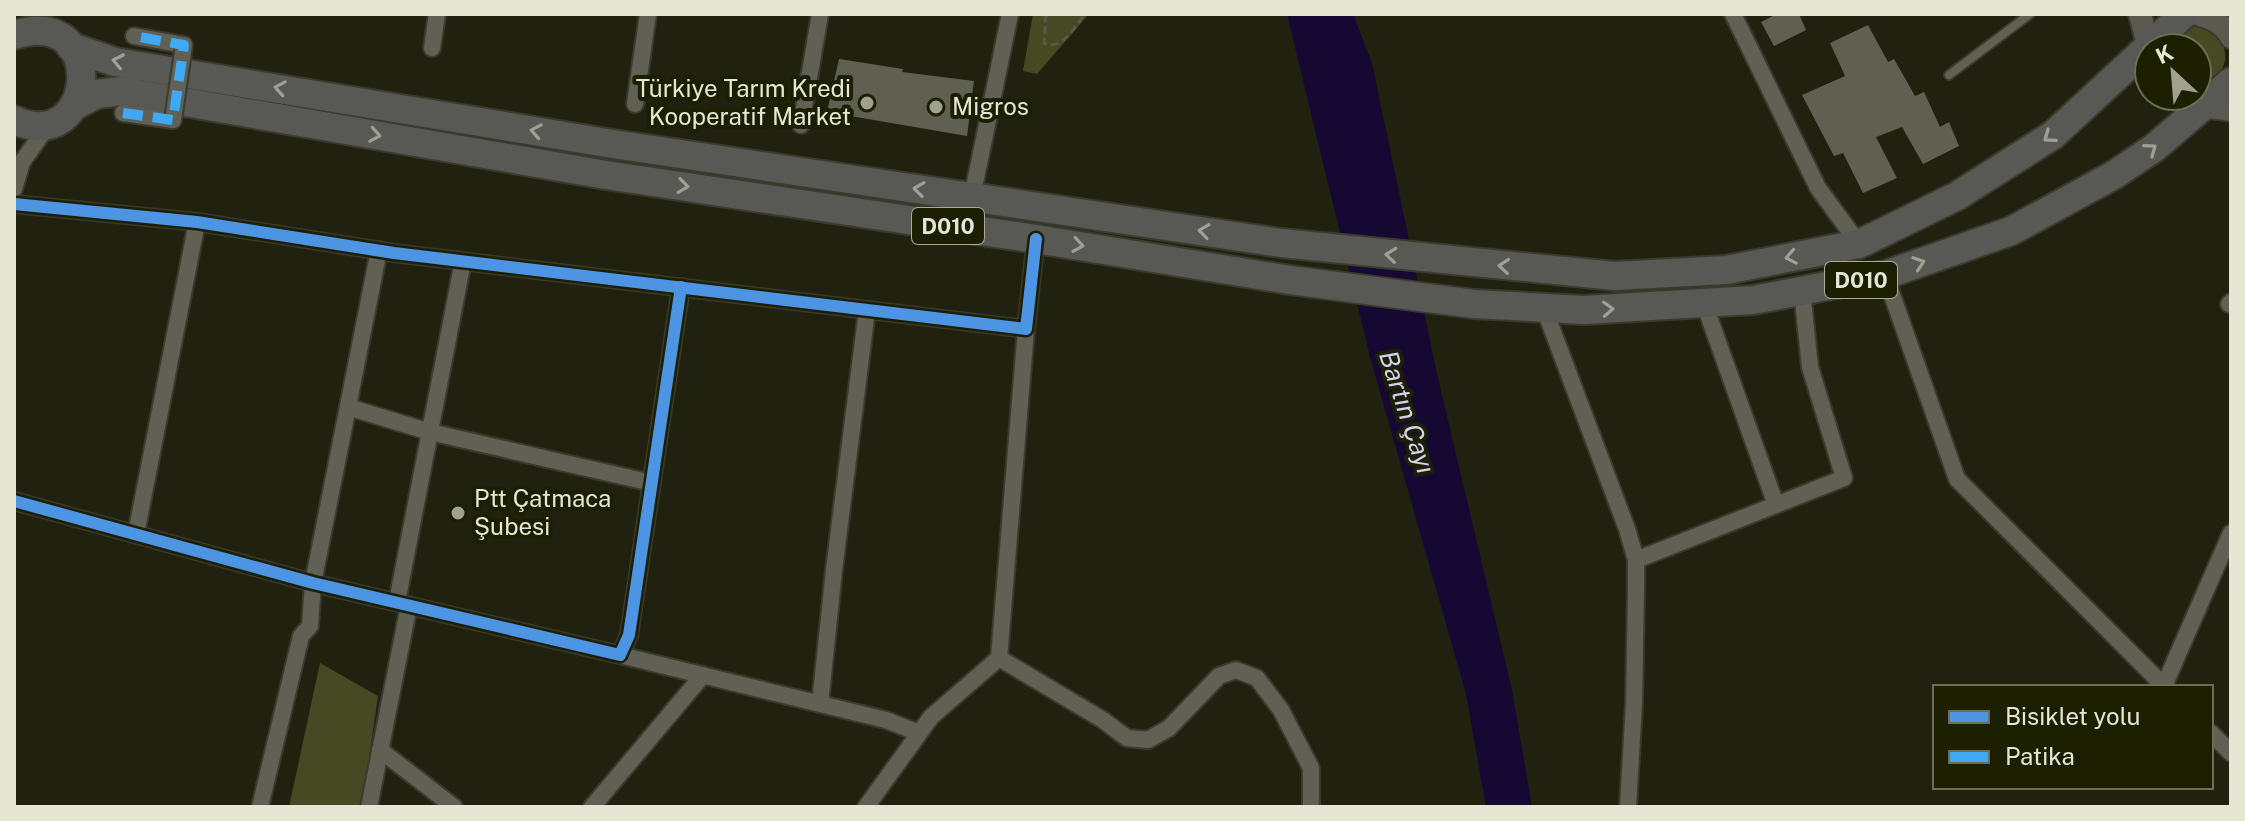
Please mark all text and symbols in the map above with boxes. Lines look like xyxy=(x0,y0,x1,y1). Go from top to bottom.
north arrow xyxy=(2133,32,2213,112)
text: K xyxy=(2151,39,2177,69)
one-way arrow xyxy=(111,53,125,70)
place label: Türkiye Tarım Kredi Kooperatif Market xyxy=(636,74,851,130)
one-way arrow xyxy=(273,80,287,97)
place label: Migros xyxy=(952,92,1029,120)
marker: Türkiye Tarım Kredi Kooperatif Market xyxy=(858,94,876,112)
marker: Migros xyxy=(927,98,945,116)
one-way arrow xyxy=(529,123,543,140)
one-way arrow xyxy=(369,125,382,142)
one-way arrow xyxy=(2043,127,2057,142)
one-way arrow xyxy=(2142,144,2157,159)
one-way arrow xyxy=(676,177,690,194)
one-way arrow xyxy=(912,181,926,198)
road number: D010 xyxy=(912,208,984,244)
one-way arrow xyxy=(1197,223,1211,240)
one-way arrow xyxy=(1071,236,1085,253)
one-way arrow xyxy=(1384,246,1397,263)
one-way arrow xyxy=(1784,248,1797,265)
one-way arrow xyxy=(1911,257,1925,273)
one-way arrow xyxy=(1497,258,1510,275)
road number: D010 xyxy=(1825,262,1897,298)
one-way arrow xyxy=(1602,301,1615,318)
water label: Bartın Çayı xyxy=(1373,346,1442,477)
place label: Ptt Çatmaca Şubesi xyxy=(474,484,611,540)
marker: Ptt Çatmaca Şubesi xyxy=(449,504,467,522)
legend xyxy=(1933,685,2213,789)
text: Bisiklet yolu xyxy=(2005,702,2140,730)
text: Patika xyxy=(2005,742,2075,770)

